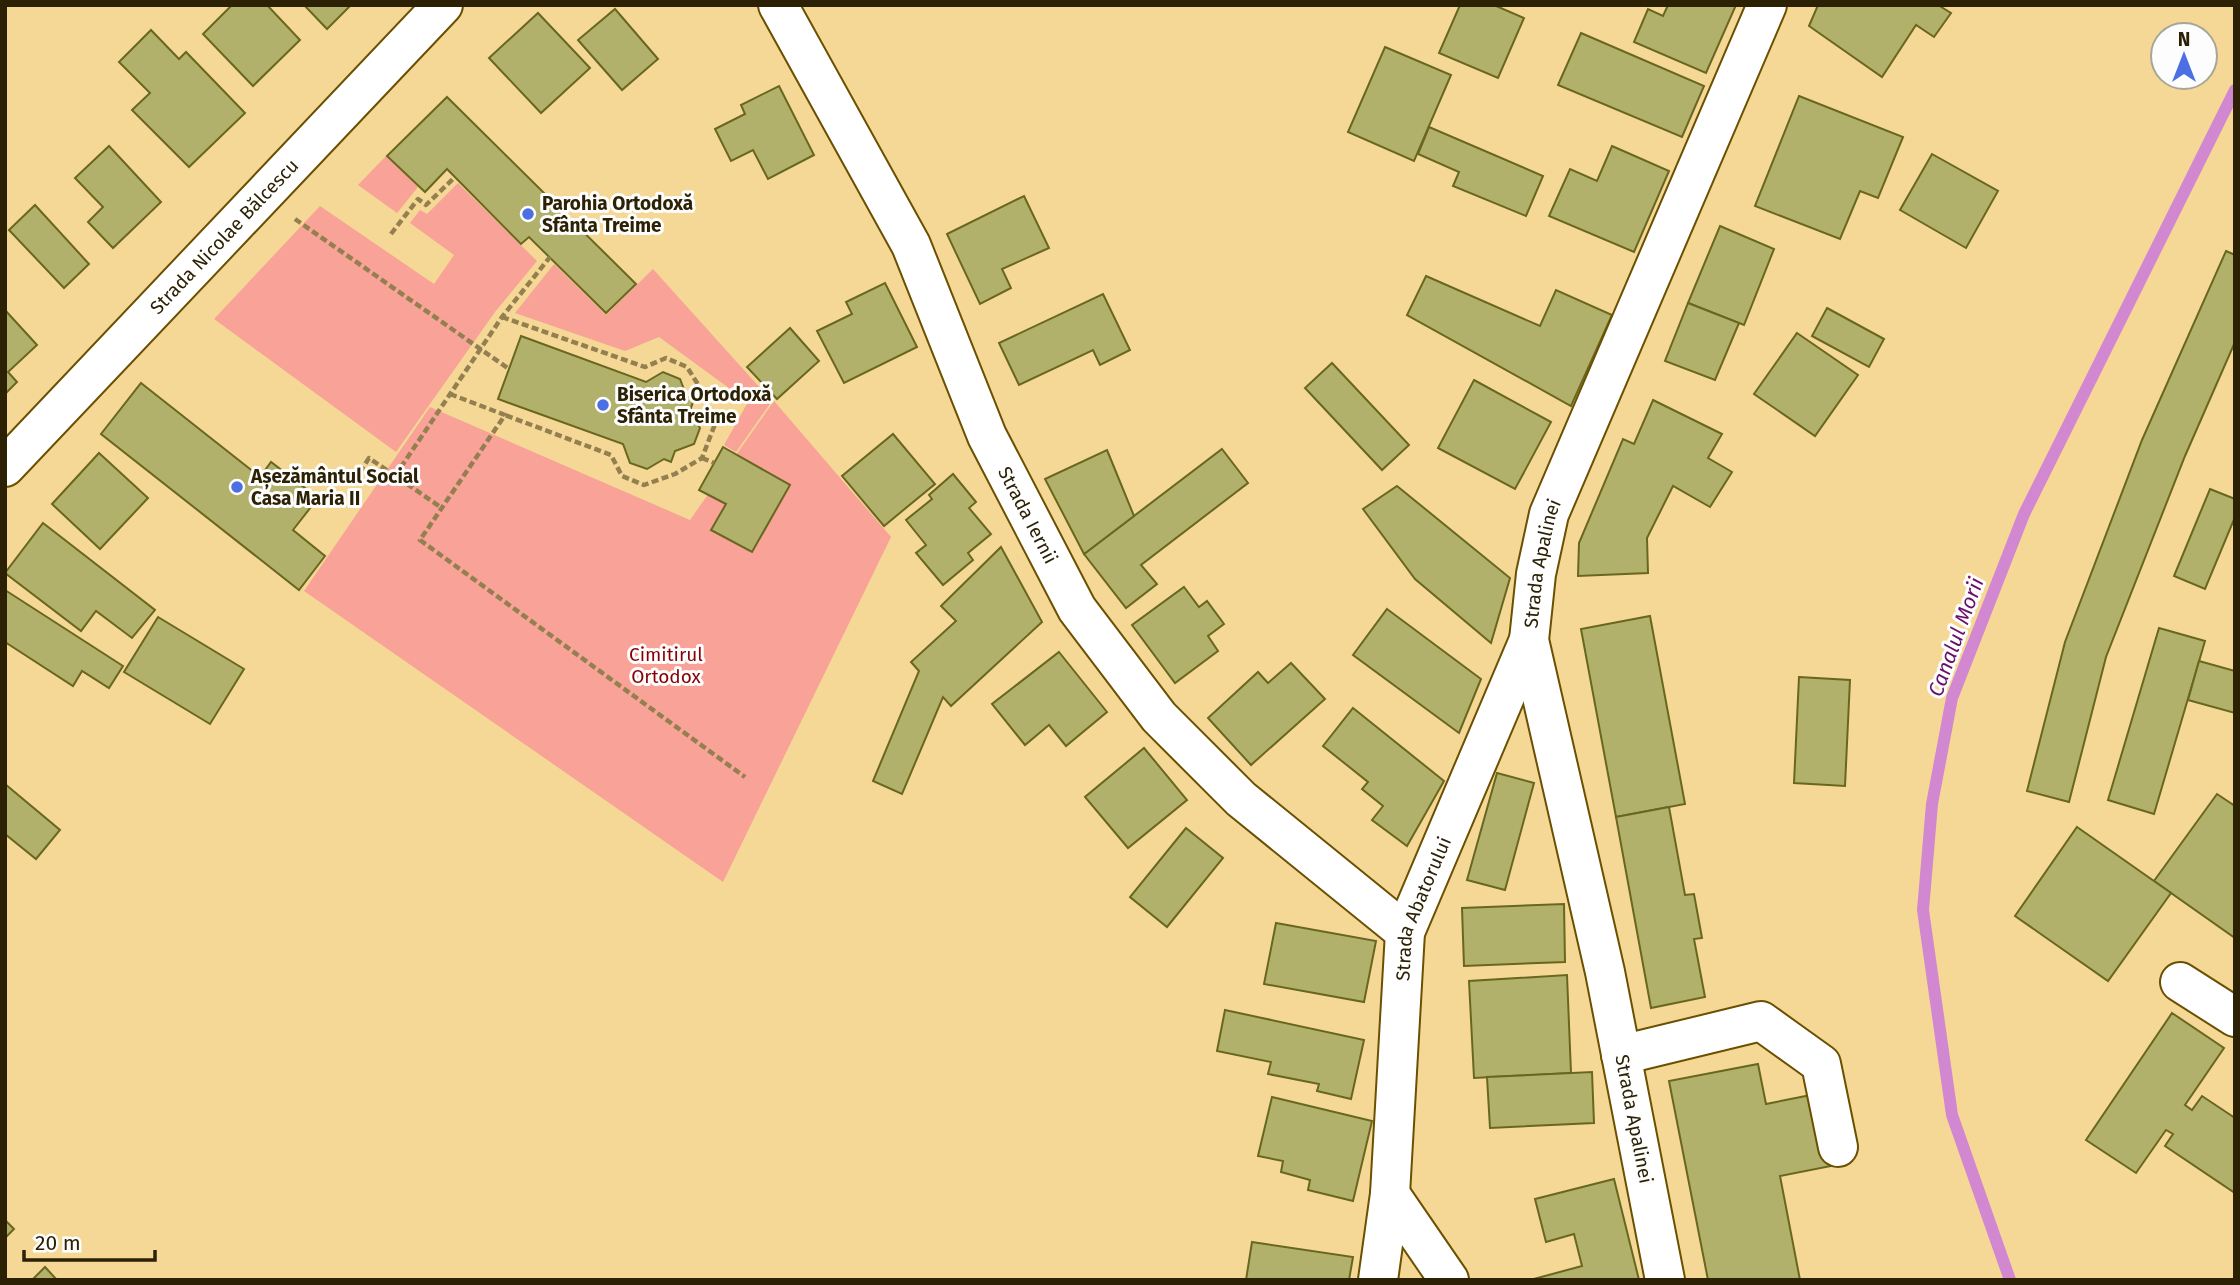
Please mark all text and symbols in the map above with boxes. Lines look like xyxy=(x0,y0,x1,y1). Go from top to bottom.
north arrow xyxy=(2149,21,2219,91)
text: N xyxy=(2178,28,2190,51)
street label: Strada Nicolae Bălcescu xyxy=(145,154,303,319)
place label: Parohia Ortodoxă Sfânta Treime xyxy=(542,192,693,237)
marker: Parohia Ortodoxă Sfânta Treime xyxy=(520,206,536,222)
place label: Biserica Ortodoxă Sfânta Treime xyxy=(617,383,772,428)
marker: Biserica Ortodoxă Sfânta Treime xyxy=(595,397,611,413)
street label: Strada Iernii xyxy=(993,463,1063,567)
place label: Așezământul Social Casa Maria II xyxy=(250,465,419,510)
marker: Așezământul Social Casa Maria II xyxy=(229,479,245,495)
street label: Strada Apalinei xyxy=(1519,495,1566,629)
water label: Canalul Morii xyxy=(1922,574,1990,700)
park label: Cimitirul Ortodox xyxy=(629,643,703,688)
street label: Strada Abatorului xyxy=(1391,833,1456,982)
street label: Strada Apalinei xyxy=(1610,1053,1658,1185)
scale bar xyxy=(24,1218,156,1262)
text: 20 m xyxy=(35,1230,81,1256)

